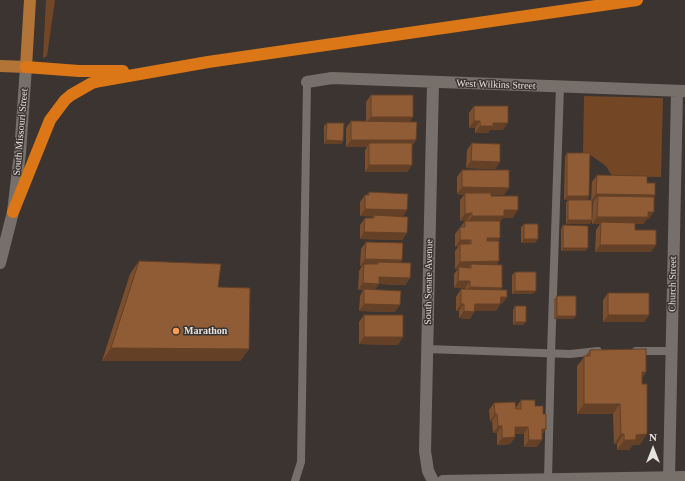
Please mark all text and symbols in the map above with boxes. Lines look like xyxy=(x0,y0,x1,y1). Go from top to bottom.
street label: West Wilkins Street xyxy=(456,78,536,92)
street label: South Missouri Street xyxy=(11,88,31,176)
street label: South Senate Avenue xyxy=(422,239,436,325)
street label: Church Street xyxy=(667,256,679,312)
place label: Marathon xyxy=(184,325,227,337)
marker: Marathon xyxy=(171,326,181,336)
north arrow xyxy=(633,429,673,469)
text: N xyxy=(649,431,657,443)

